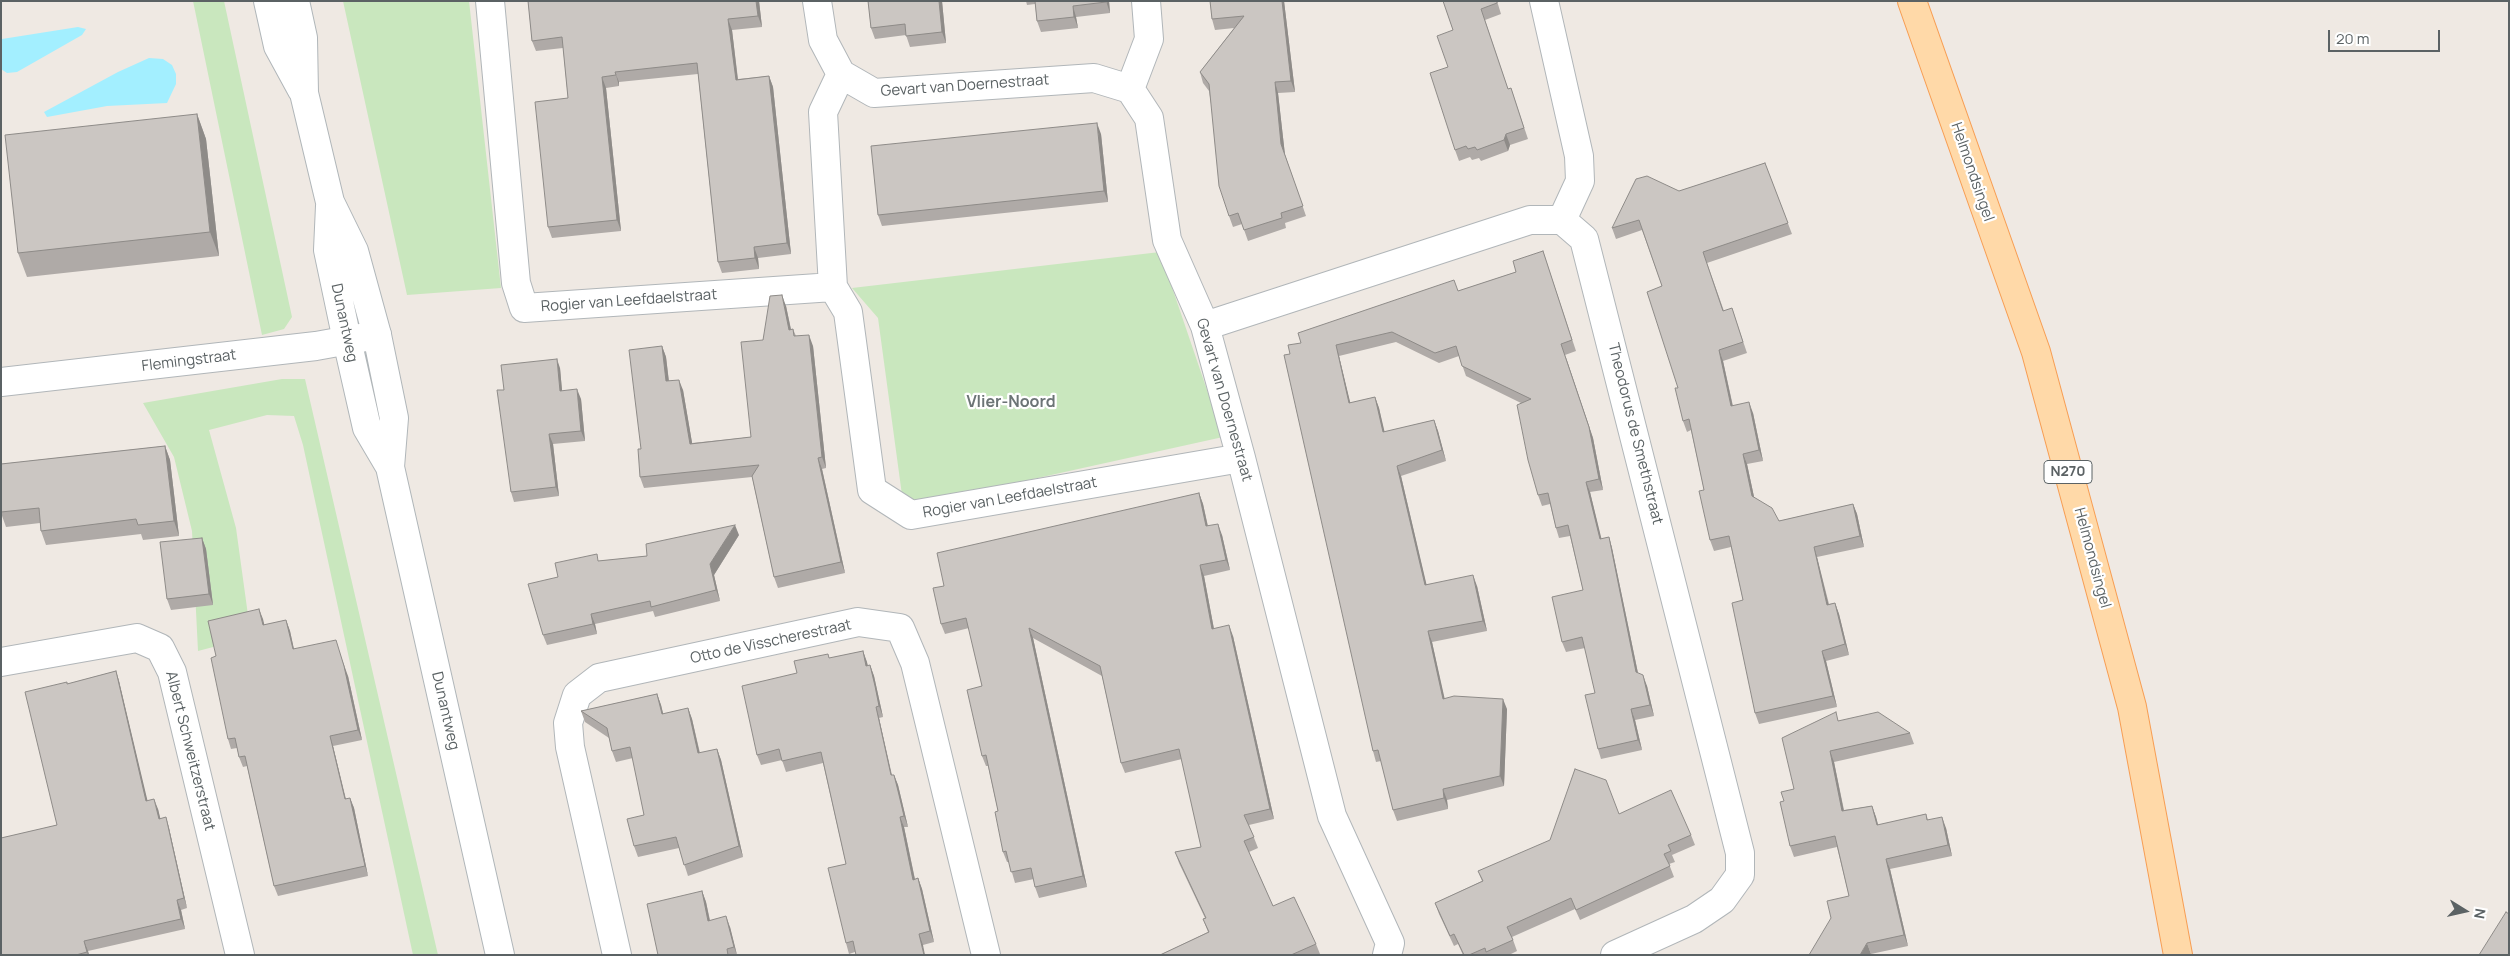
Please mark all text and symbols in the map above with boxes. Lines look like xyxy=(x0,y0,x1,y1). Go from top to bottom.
scale bar xyxy=(2330,20,2442,52)
text: 20 m xyxy=(2336,28,2369,49)
street label: Gevart van Doernestraat xyxy=(880,71,1050,101)
street label: Helmondsingel xyxy=(1947,120,1997,224)
street label: Dunantweg xyxy=(327,282,361,364)
street label: Rogier van Leefdaelstraat xyxy=(540,286,718,316)
street label: Gevart van Doernestraat xyxy=(1192,316,1256,484)
street label: Theodorus de Smethstraat xyxy=(1604,341,1666,527)
street label: Flemingstraat xyxy=(141,346,237,376)
district label: Vlier-Noord xyxy=(967,393,1055,413)
road number: N270 xyxy=(2044,461,2092,484)
street label: Rogier van Leefdaelstraat xyxy=(921,474,1099,522)
street label: Helmondsingel xyxy=(2070,506,2114,610)
street label: Otto de Visscherestraat xyxy=(689,616,853,668)
street label: Albert Schweitzerstraat xyxy=(161,669,219,833)
street label: Dunantweg xyxy=(427,670,463,752)
north arrow xyxy=(2440,886,2490,936)
text: N xyxy=(2470,907,2490,920)

